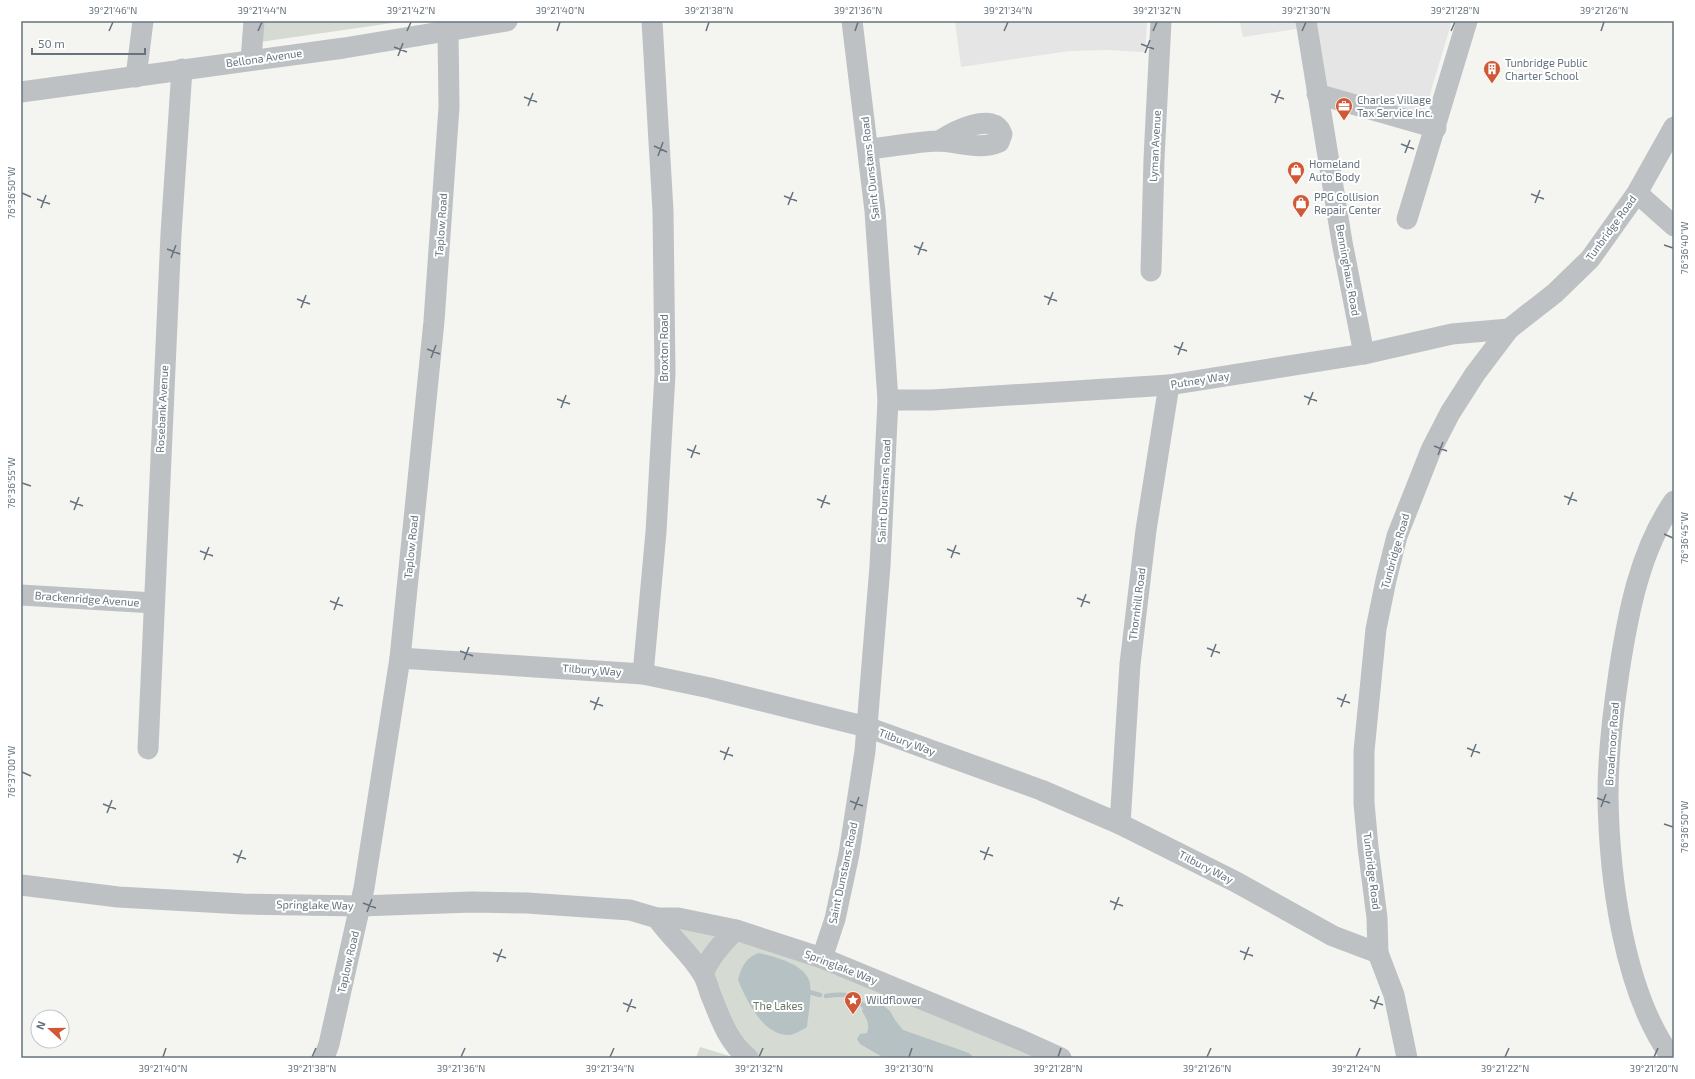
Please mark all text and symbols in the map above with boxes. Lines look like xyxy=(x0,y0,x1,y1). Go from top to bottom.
text: 39°21'46"N xyxy=(89,4,137,16)
text: 39°21'44"N xyxy=(237,4,287,16)
text: 39°21'42"N xyxy=(387,4,435,16)
text: 39°21'40"N xyxy=(535,4,585,16)
text: 39°21'38"N xyxy=(685,4,733,16)
text: 39°21'36"N xyxy=(834,4,882,16)
text: 39°21'34"N xyxy=(984,4,1032,16)
text: 39°21'32"N xyxy=(1133,4,1181,16)
text: 39°21'30"N xyxy=(1282,4,1330,16)
text: 39°21'28"N xyxy=(1431,4,1479,16)
text: 39°21'26"N xyxy=(1580,4,1628,16)
scale bar xyxy=(32,30,145,56)
text: 50 m xyxy=(38,36,65,50)
street label: Bellona Avenue xyxy=(225,46,303,69)
place label: Tunbridge Public Charter School xyxy=(1505,56,1588,82)
building icon: Tunbridge Public Charter School xyxy=(1482,59,1502,84)
place label: Charles Village Tax Service Inc. xyxy=(1357,93,1433,119)
office icon: Charles Village Tax Service Inc. xyxy=(1334,96,1354,121)
street label: Lyman Avenue xyxy=(1146,110,1163,182)
street label: Saint Dunstans Road xyxy=(858,116,881,220)
place label: Homeland Auto Body xyxy=(1309,157,1360,183)
shop icon: Homeland Auto Body xyxy=(1286,160,1306,185)
text: 76°36'50"W xyxy=(5,166,17,219)
place label: PPG Collision Repair Center xyxy=(1314,190,1382,216)
street label: Taplow Road xyxy=(432,193,449,257)
shop icon: PPG Collision Repair Center xyxy=(1291,193,1311,218)
street label: Tunbridge Road xyxy=(1583,193,1639,263)
text: 76°36'40"W xyxy=(1678,221,1690,274)
street label: Benninghaus Road xyxy=(1334,223,1363,317)
street label: Broxton Road xyxy=(657,314,670,382)
street label: Rosebank Avenue xyxy=(153,365,170,453)
street label: Putney Way xyxy=(1170,368,1230,391)
street label: Saint Dunstans Road xyxy=(874,439,893,543)
text: 76°36'55"W xyxy=(5,457,17,509)
text: 76°36'45"W xyxy=(1678,511,1690,564)
street label: Tunbridge Road xyxy=(1378,512,1411,590)
street label: Taplow Road xyxy=(401,514,420,579)
street label: Thornhill Road xyxy=(1126,567,1147,641)
street label: Brackenridge Avenue xyxy=(34,588,140,609)
street label: Tilbury Way xyxy=(562,661,622,678)
street label: Broadmoor Road xyxy=(1602,702,1621,786)
street label: Tilbury Way xyxy=(877,725,937,758)
text: 76°37'00"W xyxy=(5,745,17,798)
text: 76°36'50"W xyxy=(1678,800,1690,853)
street label: Saint Dunstans Road xyxy=(825,821,860,925)
street label: Tunbridge Road xyxy=(1361,832,1384,910)
street label: Tilbury Way xyxy=(1177,847,1236,886)
street label: Springlake Way xyxy=(276,897,354,912)
street label: Taplow Road xyxy=(334,929,361,994)
street label: Springlake Way xyxy=(803,947,880,987)
place icon: Wildflower xyxy=(843,990,863,1015)
place label: Wildflower xyxy=(866,993,922,1006)
park label: The Lakes xyxy=(753,999,803,1012)
north arrow xyxy=(30,1009,70,1049)
text: N xyxy=(33,1019,48,1031)
text: 39°21'40"N xyxy=(138,1062,188,1074)
text: 39°21'38"N xyxy=(288,1062,336,1074)
text: 39°21'36"N xyxy=(437,1062,485,1074)
text: 39°21'34"N xyxy=(586,1062,634,1074)
text: 39°21'32"N xyxy=(735,1062,783,1074)
text: 39°21'30"N xyxy=(885,1062,933,1074)
text: 39°21'28"N xyxy=(1034,1062,1082,1074)
text: 39°21'26"N xyxy=(1183,1062,1231,1074)
text: 39°21'24"N xyxy=(1332,1062,1380,1074)
text: 39°21'22"N xyxy=(1481,1062,1529,1074)
text: 39°21'20"N xyxy=(1630,1062,1678,1074)

